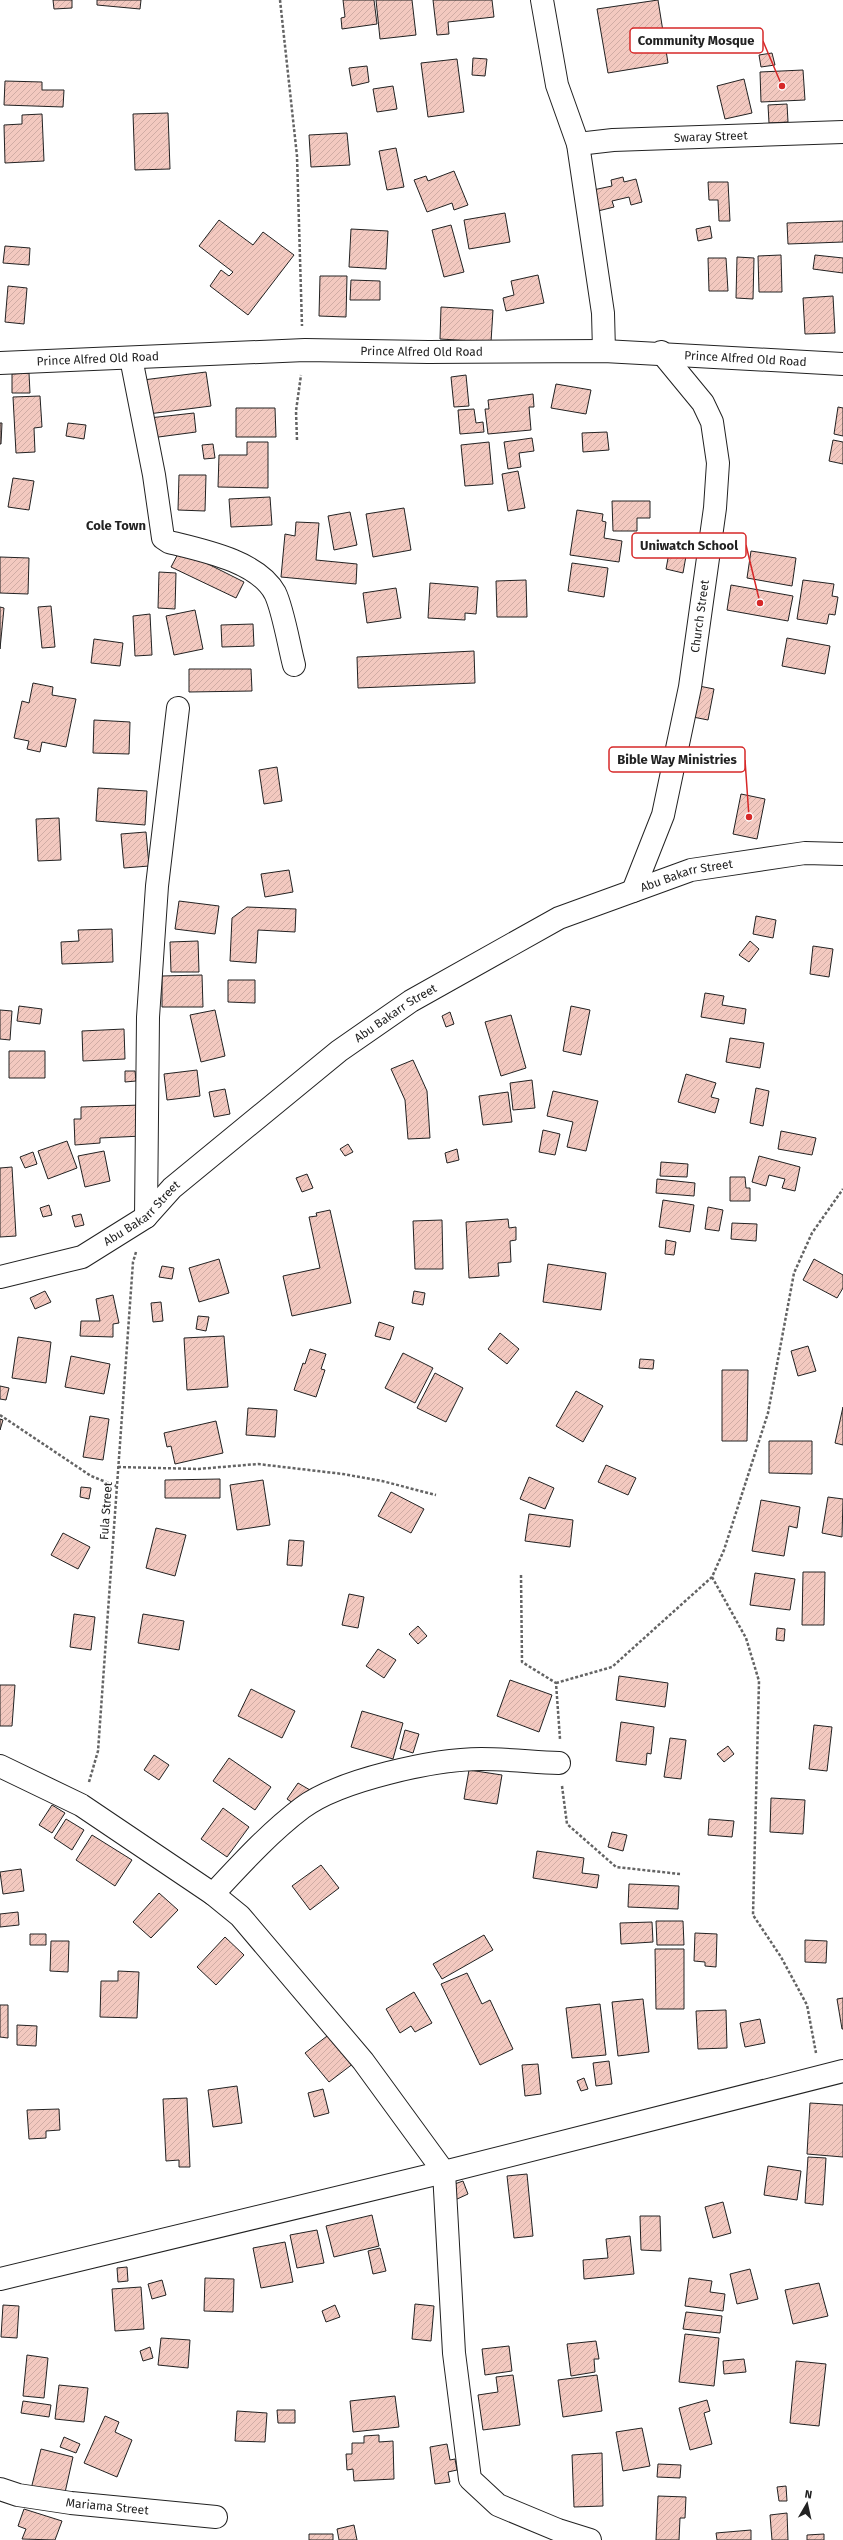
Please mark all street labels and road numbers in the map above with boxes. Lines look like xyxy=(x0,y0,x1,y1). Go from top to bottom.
street label: Swaray Street xyxy=(674,128,749,145)
street label: Prince Alfred Old Road xyxy=(360,344,483,359)
street label: Prince Alfred Old Road xyxy=(684,348,807,369)
street label: Prince Alfred Old Road xyxy=(36,349,159,368)
street label: Church Street xyxy=(688,578,712,654)
street label: Abu Bakarr Street xyxy=(638,857,734,895)
street label: Abu Bakarr Street xyxy=(352,981,440,1045)
street label: Abu Bakarr Street xyxy=(101,1177,183,1249)
street label: Fula Street xyxy=(97,1481,115,1540)
street label: Mariama Street xyxy=(65,2495,150,2518)

